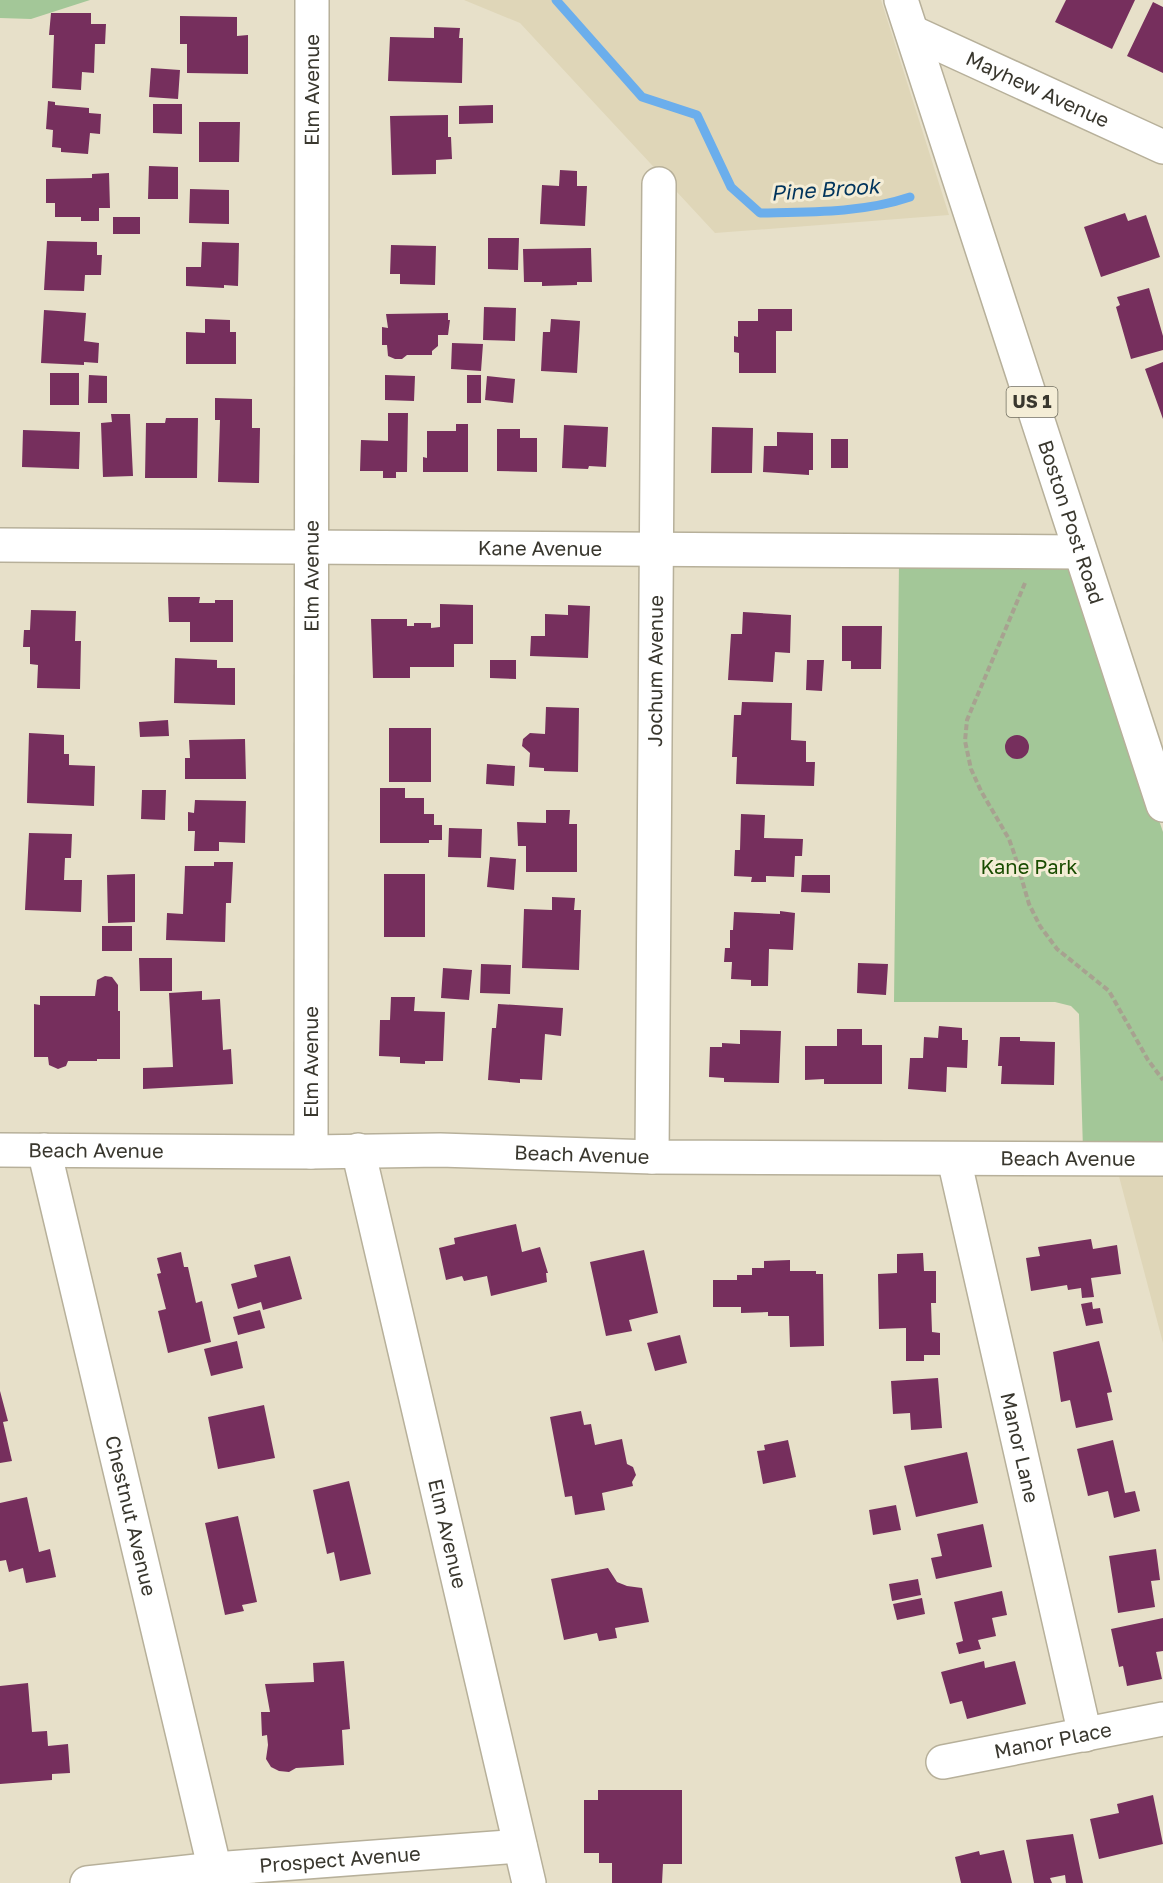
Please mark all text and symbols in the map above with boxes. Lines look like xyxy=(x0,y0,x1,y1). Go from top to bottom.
street label: Elm Avenue xyxy=(299,34,323,146)
street label: Mayhew Avenue xyxy=(962,45,1113,132)
water label: Pine Brook xyxy=(770,172,882,206)
road number: US 1 xyxy=(1006,387,1058,417)
street label: Boston Post Road xyxy=(1034,437,1110,607)
street label: Elm Avenue xyxy=(298,520,323,632)
street label: Kane Avenue xyxy=(478,535,602,560)
street label: Jochum Avenue xyxy=(642,595,667,747)
park label: Kane Park xyxy=(980,854,1078,878)
street label: Elm Avenue xyxy=(298,1006,322,1118)
street label: Beach Avenue xyxy=(28,1137,164,1162)
street label: Beach Avenue xyxy=(514,1139,650,1168)
street label: Beach Avenue xyxy=(1000,1145,1136,1170)
street label: Manor Lane xyxy=(996,1390,1045,1505)
street label: Chestnut Avenue xyxy=(101,1433,162,1598)
street label: Elm Avenue xyxy=(424,1476,473,1591)
street label: Manor Place xyxy=(992,1716,1113,1763)
street label: Prospect Avenue xyxy=(258,1841,421,1877)

